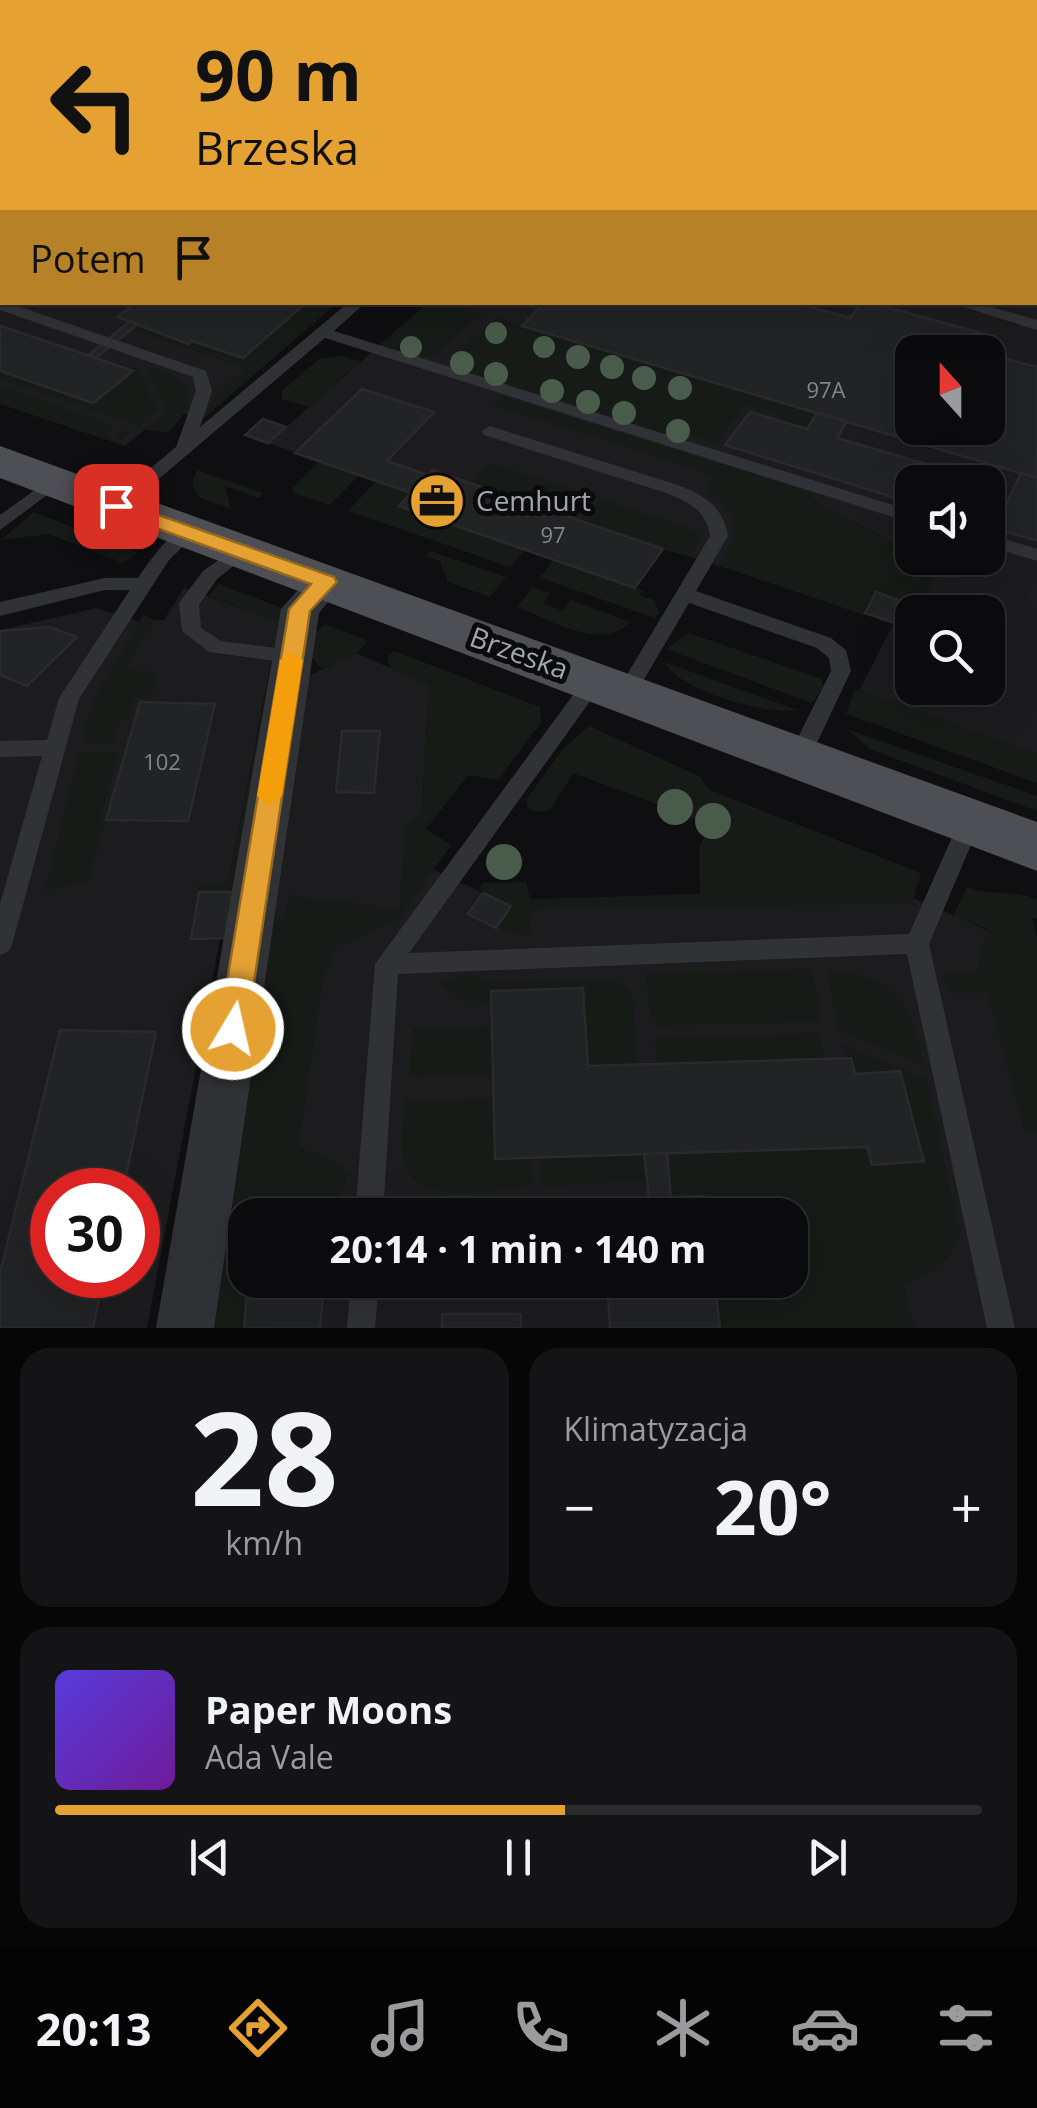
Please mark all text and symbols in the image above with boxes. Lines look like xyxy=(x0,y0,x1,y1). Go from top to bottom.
text: 90 m xyxy=(195,26,362,122)
icon: left xyxy=(30,40,160,170)
text: Brzeska xyxy=(195,117,359,178)
icon: arrive xyxy=(166,230,221,285)
text: Potem xyxy=(30,232,146,284)
north arrow xyxy=(895,335,1005,445)
map controls xyxy=(895,335,1005,705)
house number: 97A xyxy=(806,374,846,404)
pin xyxy=(74,464,159,549)
button: sound xyxy=(895,465,1005,575)
office icon: Cemhurt xyxy=(407,471,467,531)
icon: arrive xyxy=(89,479,144,534)
place label: Cemhurt xyxy=(476,481,591,519)
house number: 97 xyxy=(540,519,566,549)
button: search xyxy=(895,595,1005,705)
street label: Brzeska xyxy=(465,617,574,687)
house number: 102 xyxy=(143,746,181,776)
position arrow xyxy=(181,977,285,1081)
speed limit sign: 30 xyxy=(30,1168,160,1298)
text: 20:14 · 1 min · 140 m xyxy=(330,1222,706,1274)
text: 28 xyxy=(190,1367,339,1544)
text: Klimatyzacja xyxy=(564,1407,748,1450)
text: 20° xyxy=(714,1455,832,1557)
text: − xyxy=(564,1469,595,1544)
text: + xyxy=(951,1469,982,1544)
text: km/h xyxy=(225,1521,303,1564)
text: Paper Moons xyxy=(205,1683,452,1735)
text: Ada Vale xyxy=(205,1735,334,1778)
icon: previous xyxy=(182,1830,237,1885)
icon: pause xyxy=(491,1830,546,1885)
icon: next xyxy=(800,1830,855,1885)
icon: directions xyxy=(223,1993,293,2063)
icon: music xyxy=(365,1993,435,2063)
icon: phone xyxy=(506,1993,576,2063)
icon: climate xyxy=(648,1993,718,2063)
icon: car xyxy=(790,1993,860,2063)
icon: filters xyxy=(931,1993,1001,2063)
text: 20:13 xyxy=(36,1998,152,2059)

